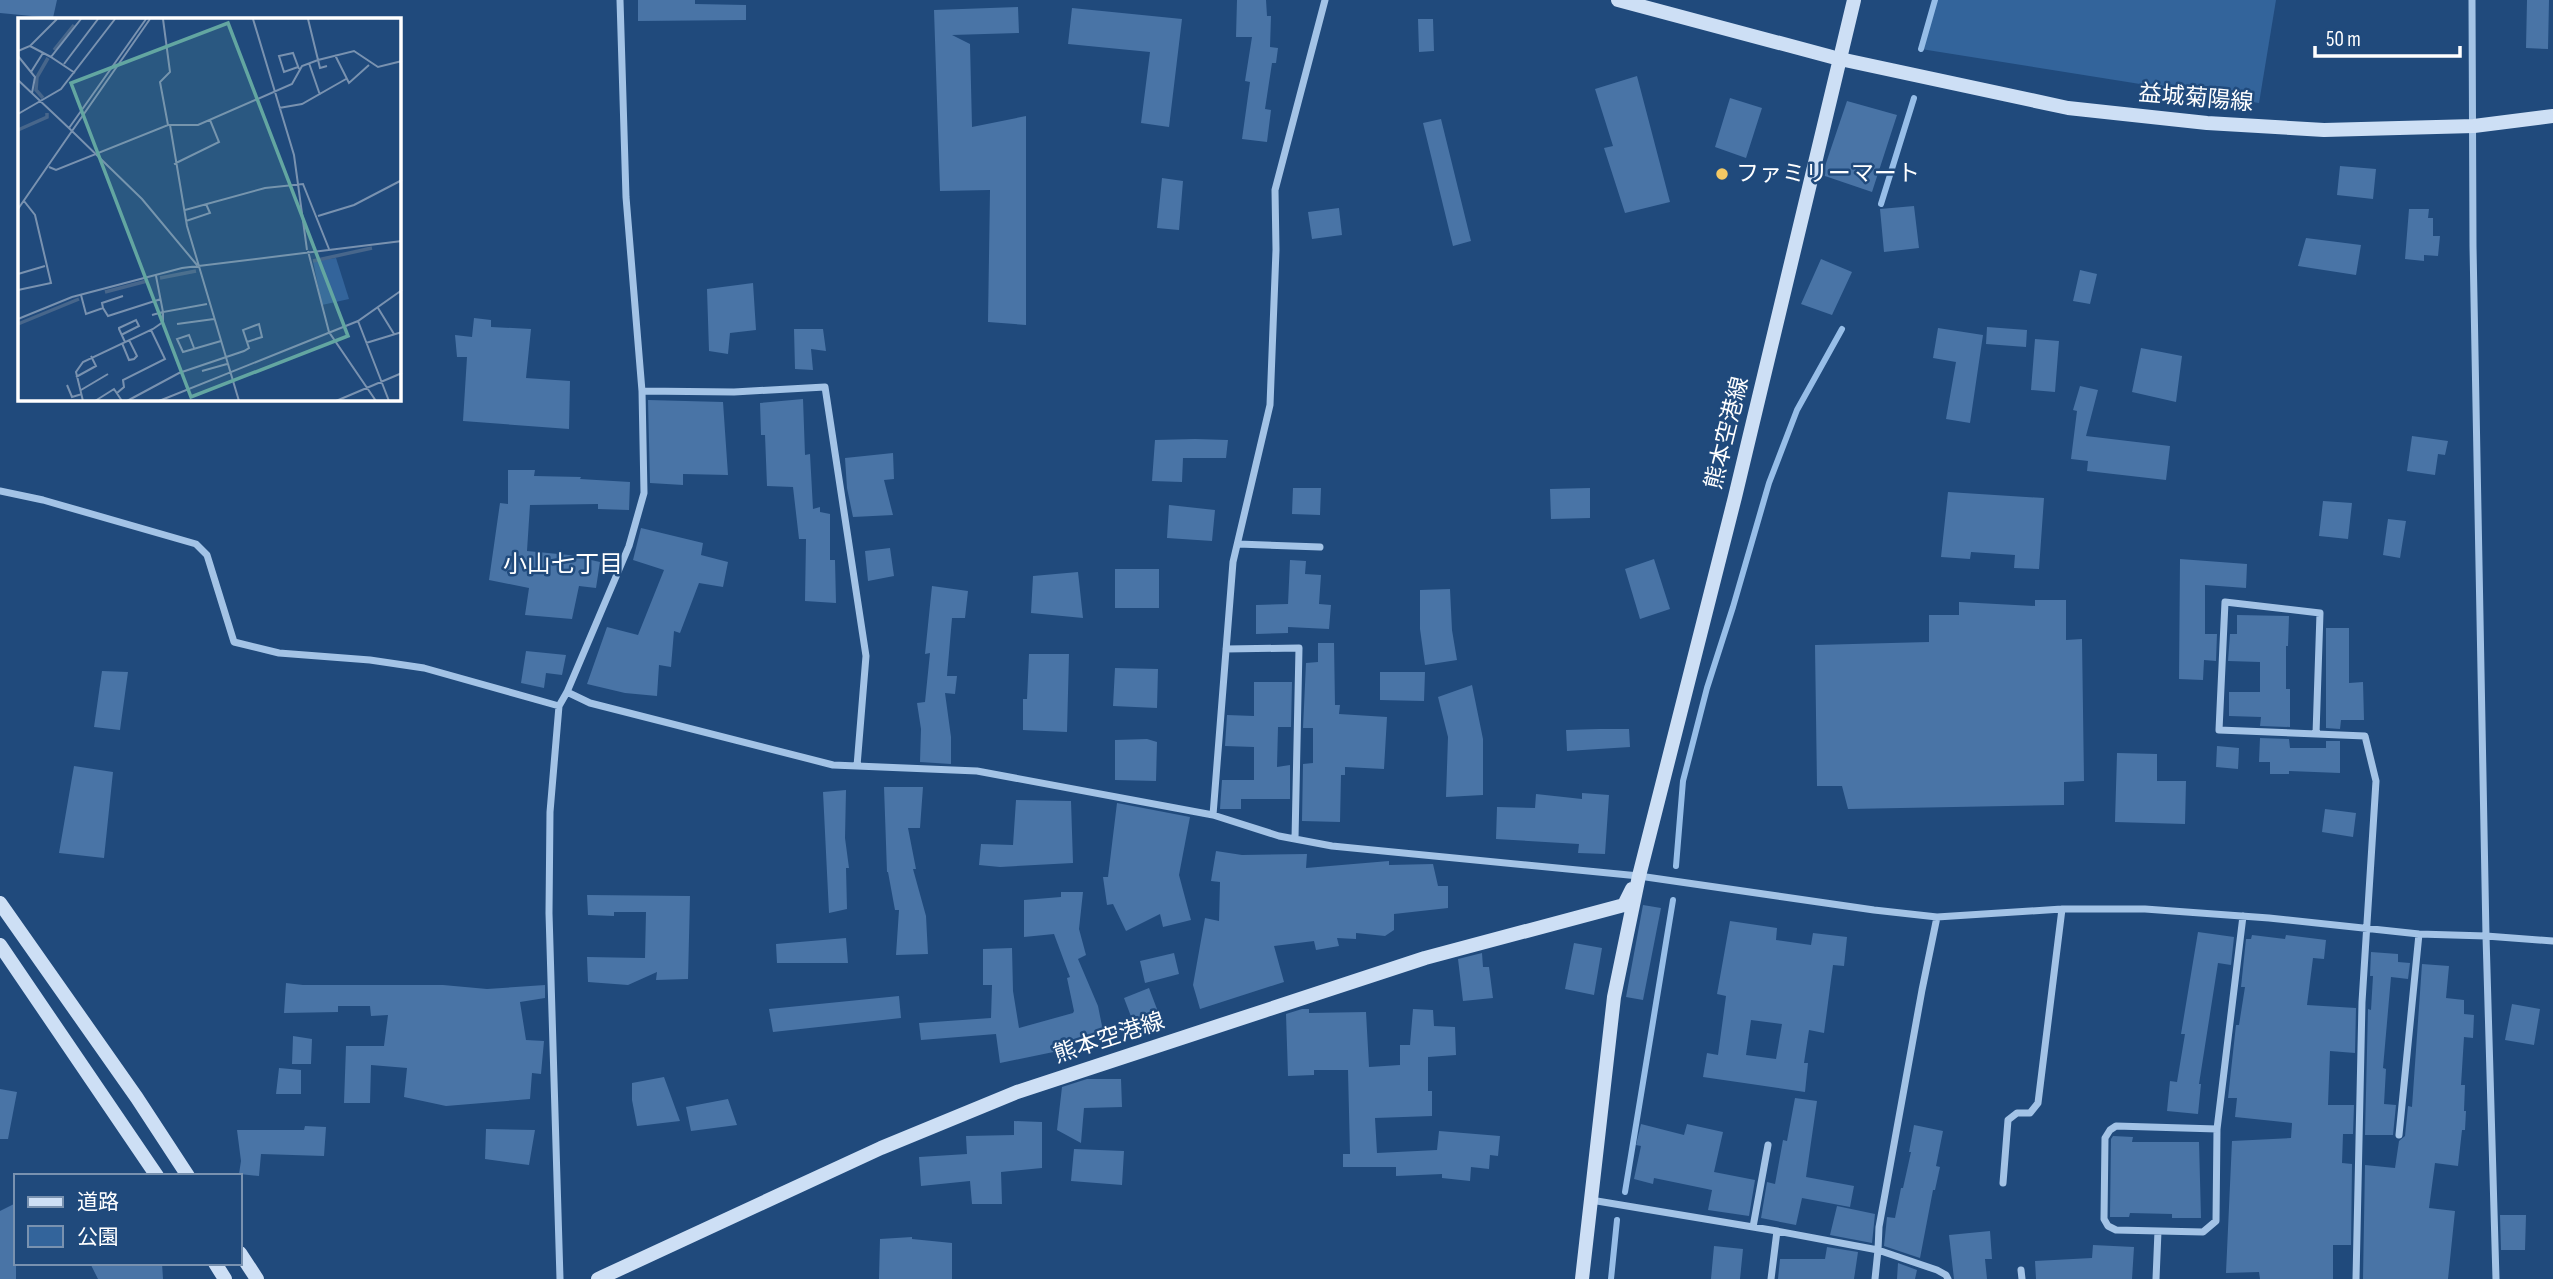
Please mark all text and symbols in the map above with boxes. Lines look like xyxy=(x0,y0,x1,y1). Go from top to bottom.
scale bar xyxy=(2315,14,2460,58)
inset map xyxy=(18,18,401,401)
text: 50 m xyxy=(2326,27,2361,52)
street label: 益城菊陽線 xyxy=(2137,79,2255,117)
place label: ファミリーマート xyxy=(1736,160,1920,188)
marker: ファミリーマート xyxy=(1714,166,1730,182)
street label: 熊本空港線 xyxy=(1700,374,1754,492)
district label: 小山七丁目 xyxy=(503,550,623,579)
street label: 熊本空港線 xyxy=(1050,1007,1168,1069)
legend xyxy=(14,1174,242,1265)
text: 道路 xyxy=(77,1190,119,1215)
text: 公園 xyxy=(77,1225,119,1250)

